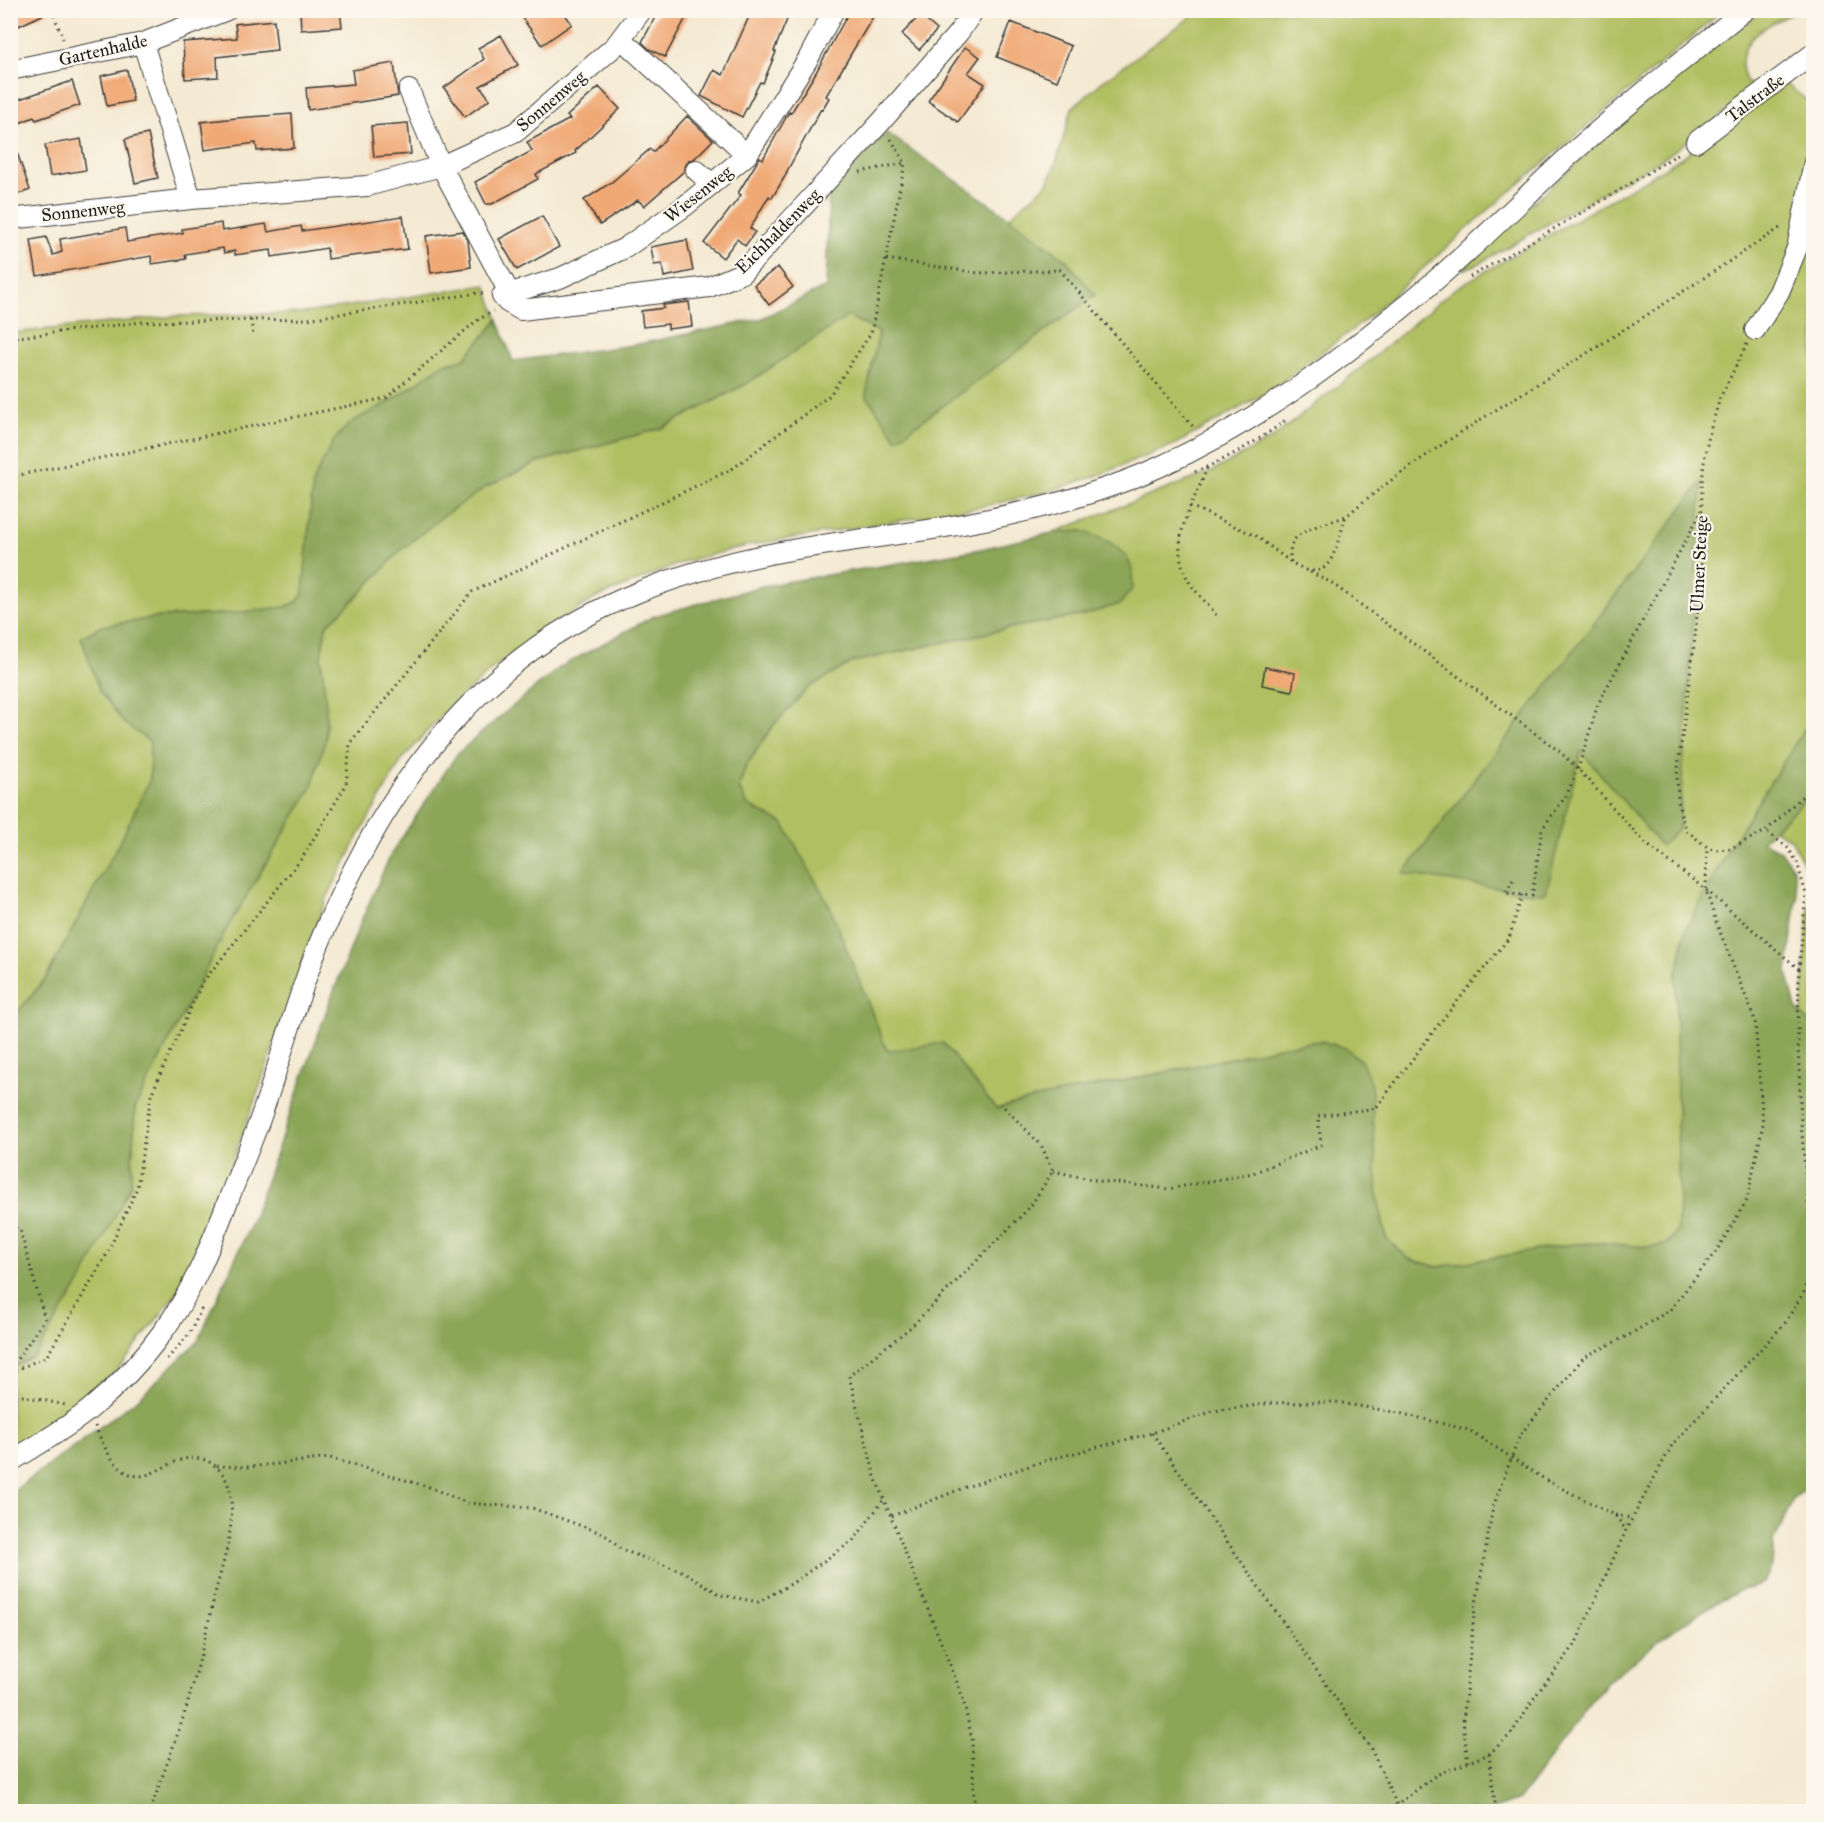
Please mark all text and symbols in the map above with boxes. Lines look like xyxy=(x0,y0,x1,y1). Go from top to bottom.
street label: Gartenhalde xyxy=(57,29,149,71)
street label: Sonnenweg xyxy=(512,65,591,137)
street label: Talstraße xyxy=(1721,69,1789,127)
street label: Wiesenweg xyxy=(659,160,738,228)
street label: Eichhaldenweg xyxy=(731,183,826,279)
street label: Sonnenweg xyxy=(40,196,126,227)
street label: Ulmer Steige xyxy=(1685,515,1714,613)

